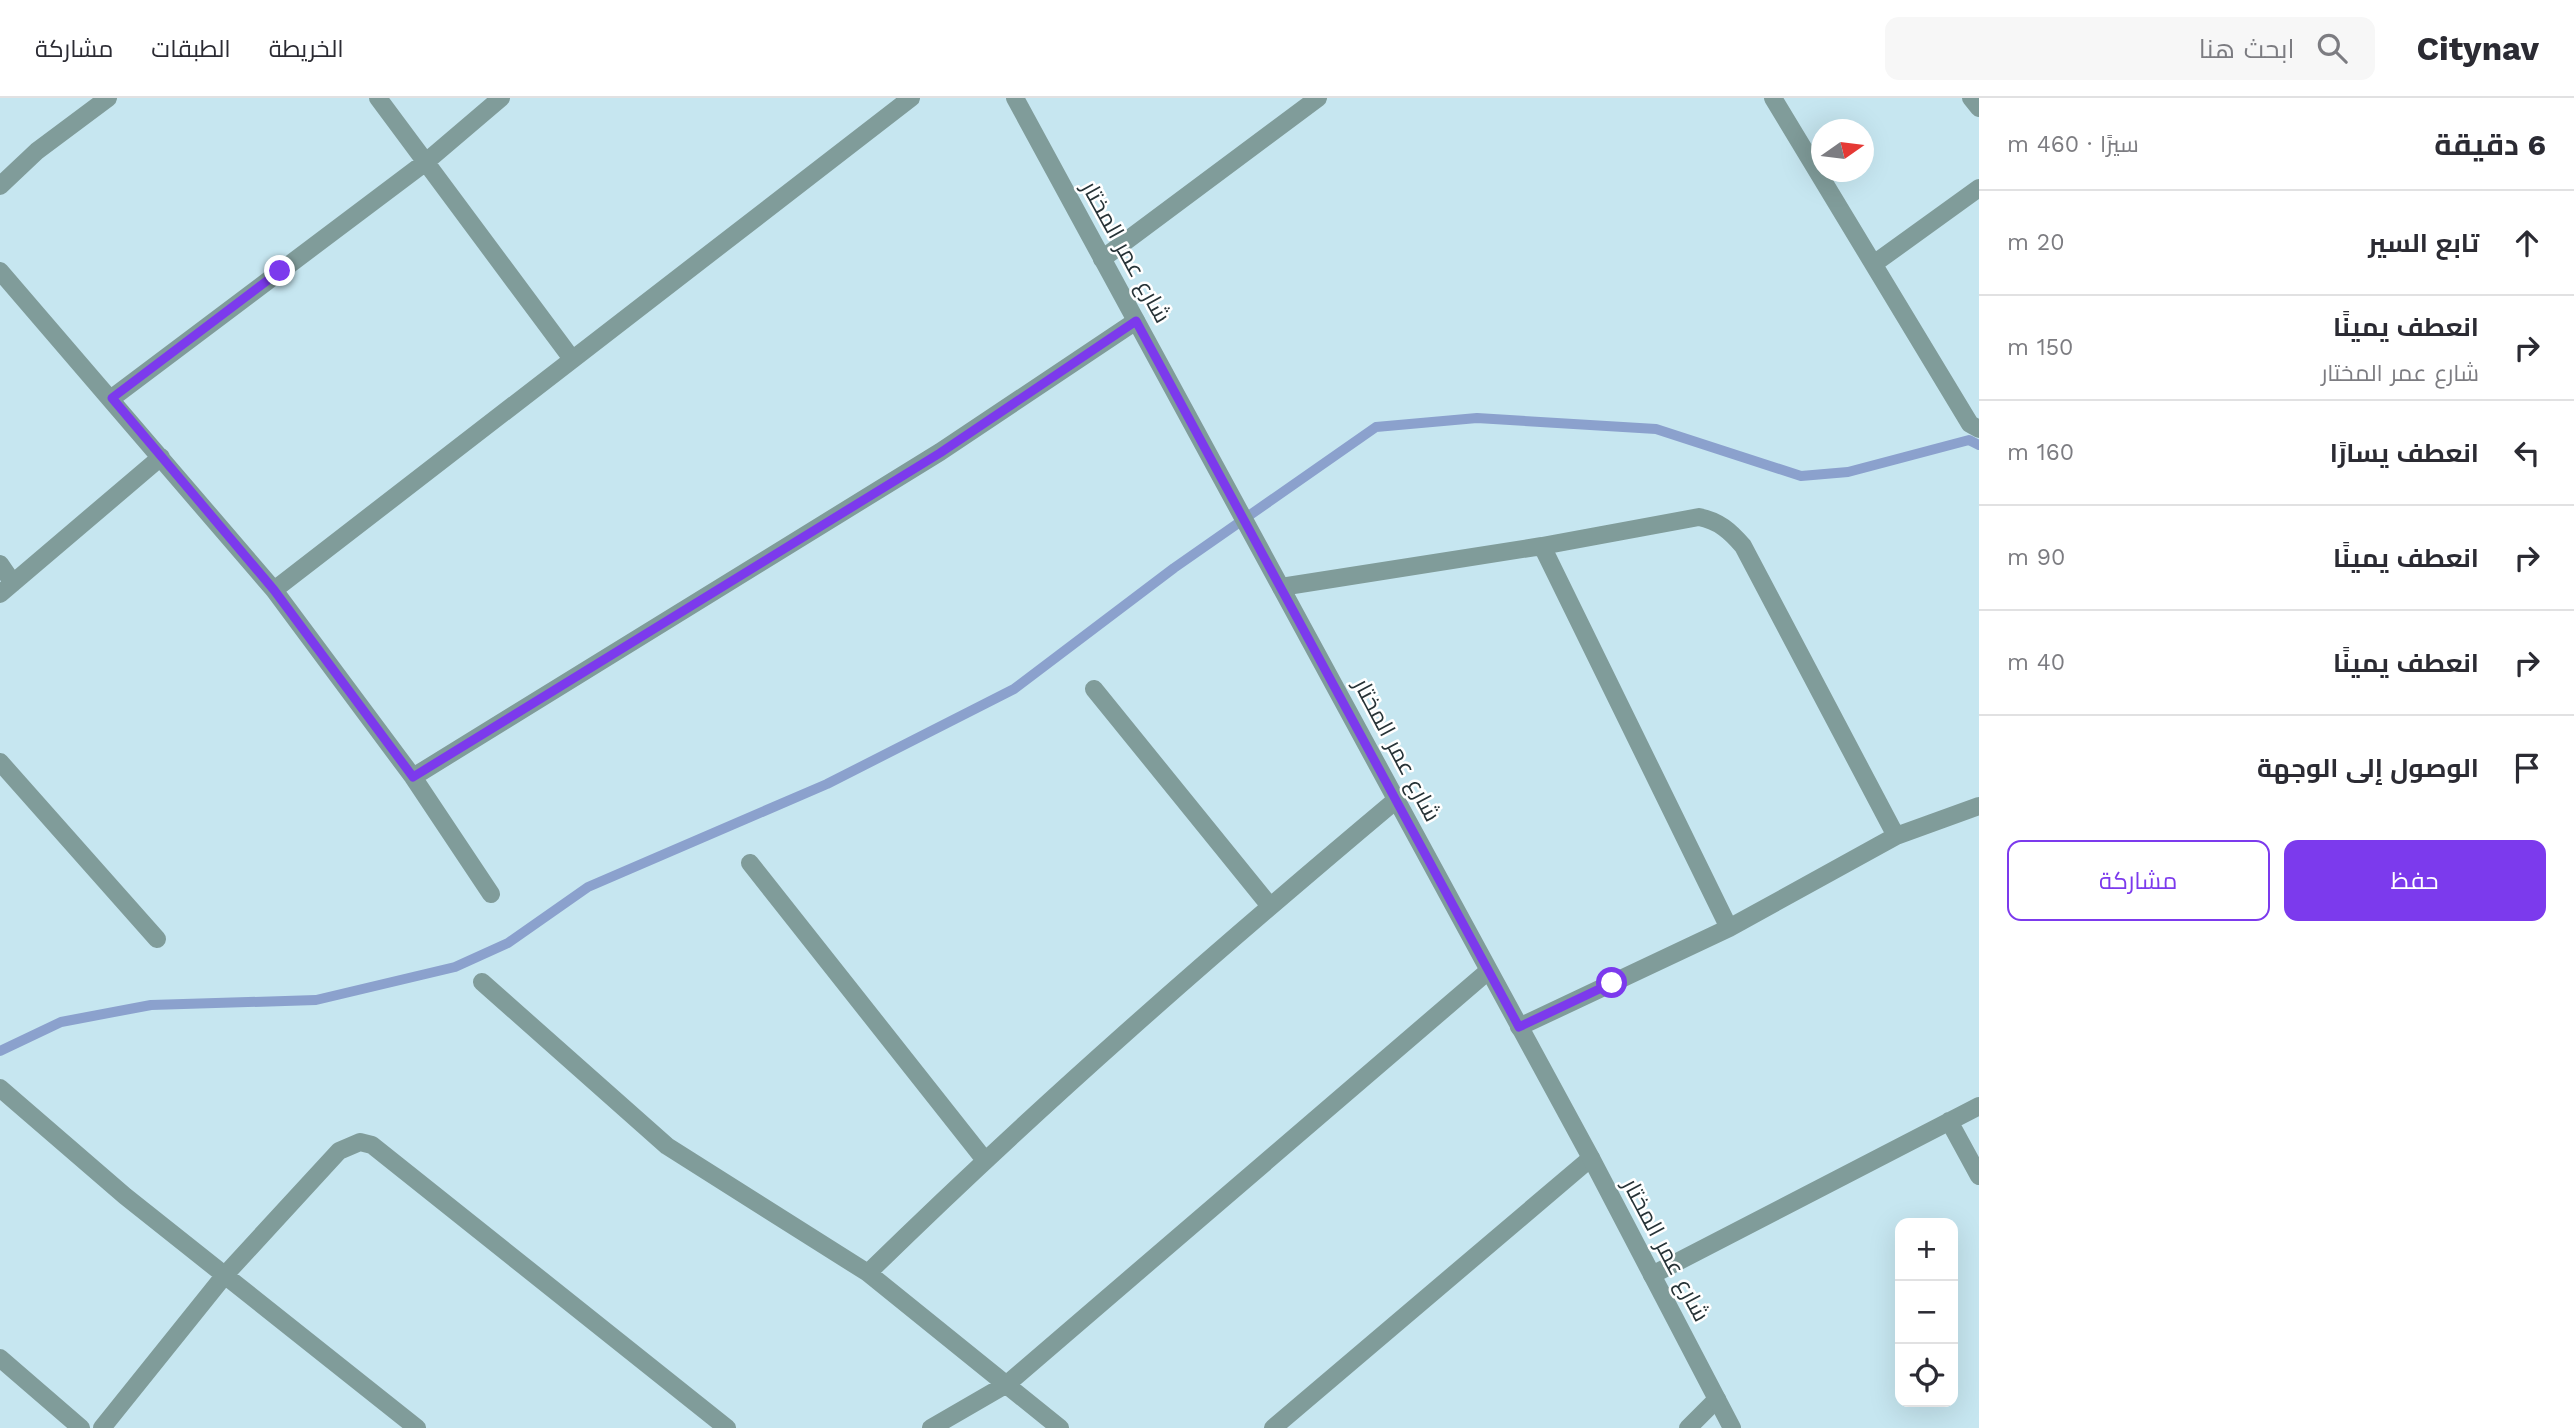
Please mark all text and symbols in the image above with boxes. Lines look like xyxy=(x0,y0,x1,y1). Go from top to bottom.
search box xyxy=(1885,17,2375,80)
icon: search xyxy=(2313,29,2351,67)
text: Citynav xyxy=(2417,29,2539,68)
text: ابحث هنا xyxy=(2199,34,2295,64)
text: مشاركة xyxy=(35,35,113,63)
text: الطبقات xyxy=(151,35,231,63)
text: الخريطة xyxy=(269,35,344,63)
north arrow xyxy=(1811,119,1874,182)
text: 6 دقيقة xyxy=(2434,127,2546,162)
text: سيرًا · 460 m xyxy=(2007,131,2139,158)
street label: شارع عمر المختار xyxy=(1073,175,1176,329)
icon: ahead xyxy=(2508,224,2546,262)
text: تابع السير xyxy=(2368,228,2479,258)
text: 20 m xyxy=(2007,229,2064,256)
route end xyxy=(264,255,295,286)
text: انعطف يمينًا xyxy=(2333,312,2479,342)
icon: right xyxy=(2508,329,2546,367)
text: 150 m xyxy=(2007,334,2073,361)
text: شارع عمر المختار xyxy=(2321,360,2479,387)
icon: left xyxy=(2508,434,2546,472)
text: انعطف يسارًا xyxy=(2330,438,2479,468)
text: 160 m xyxy=(2007,439,2074,466)
icon: right xyxy=(2508,539,2546,577)
text: انعطف يمينًا xyxy=(2333,543,2479,573)
text: 90 m xyxy=(2007,544,2065,571)
icon: right xyxy=(2508,644,2546,682)
text: انعطف يمينًا xyxy=(2333,648,2479,678)
text: 40 m xyxy=(2007,649,2065,676)
street label: شارع عمر المختار xyxy=(1345,672,1446,827)
icon: arrive xyxy=(2508,749,2546,787)
text: الوصول إلى الوجهة xyxy=(2257,753,2479,783)
button: مشاركة xyxy=(2007,840,2270,921)
button: حفظ xyxy=(2284,840,2546,921)
route start xyxy=(1596,967,1627,998)
street label: شارع عمر المختار xyxy=(1614,1172,1715,1327)
map controls xyxy=(1895,1218,1958,1407)
button: + xyxy=(1895,1218,1958,1281)
button: − xyxy=(1895,1281,1958,1344)
button: locate xyxy=(1895,1344,1958,1407)

